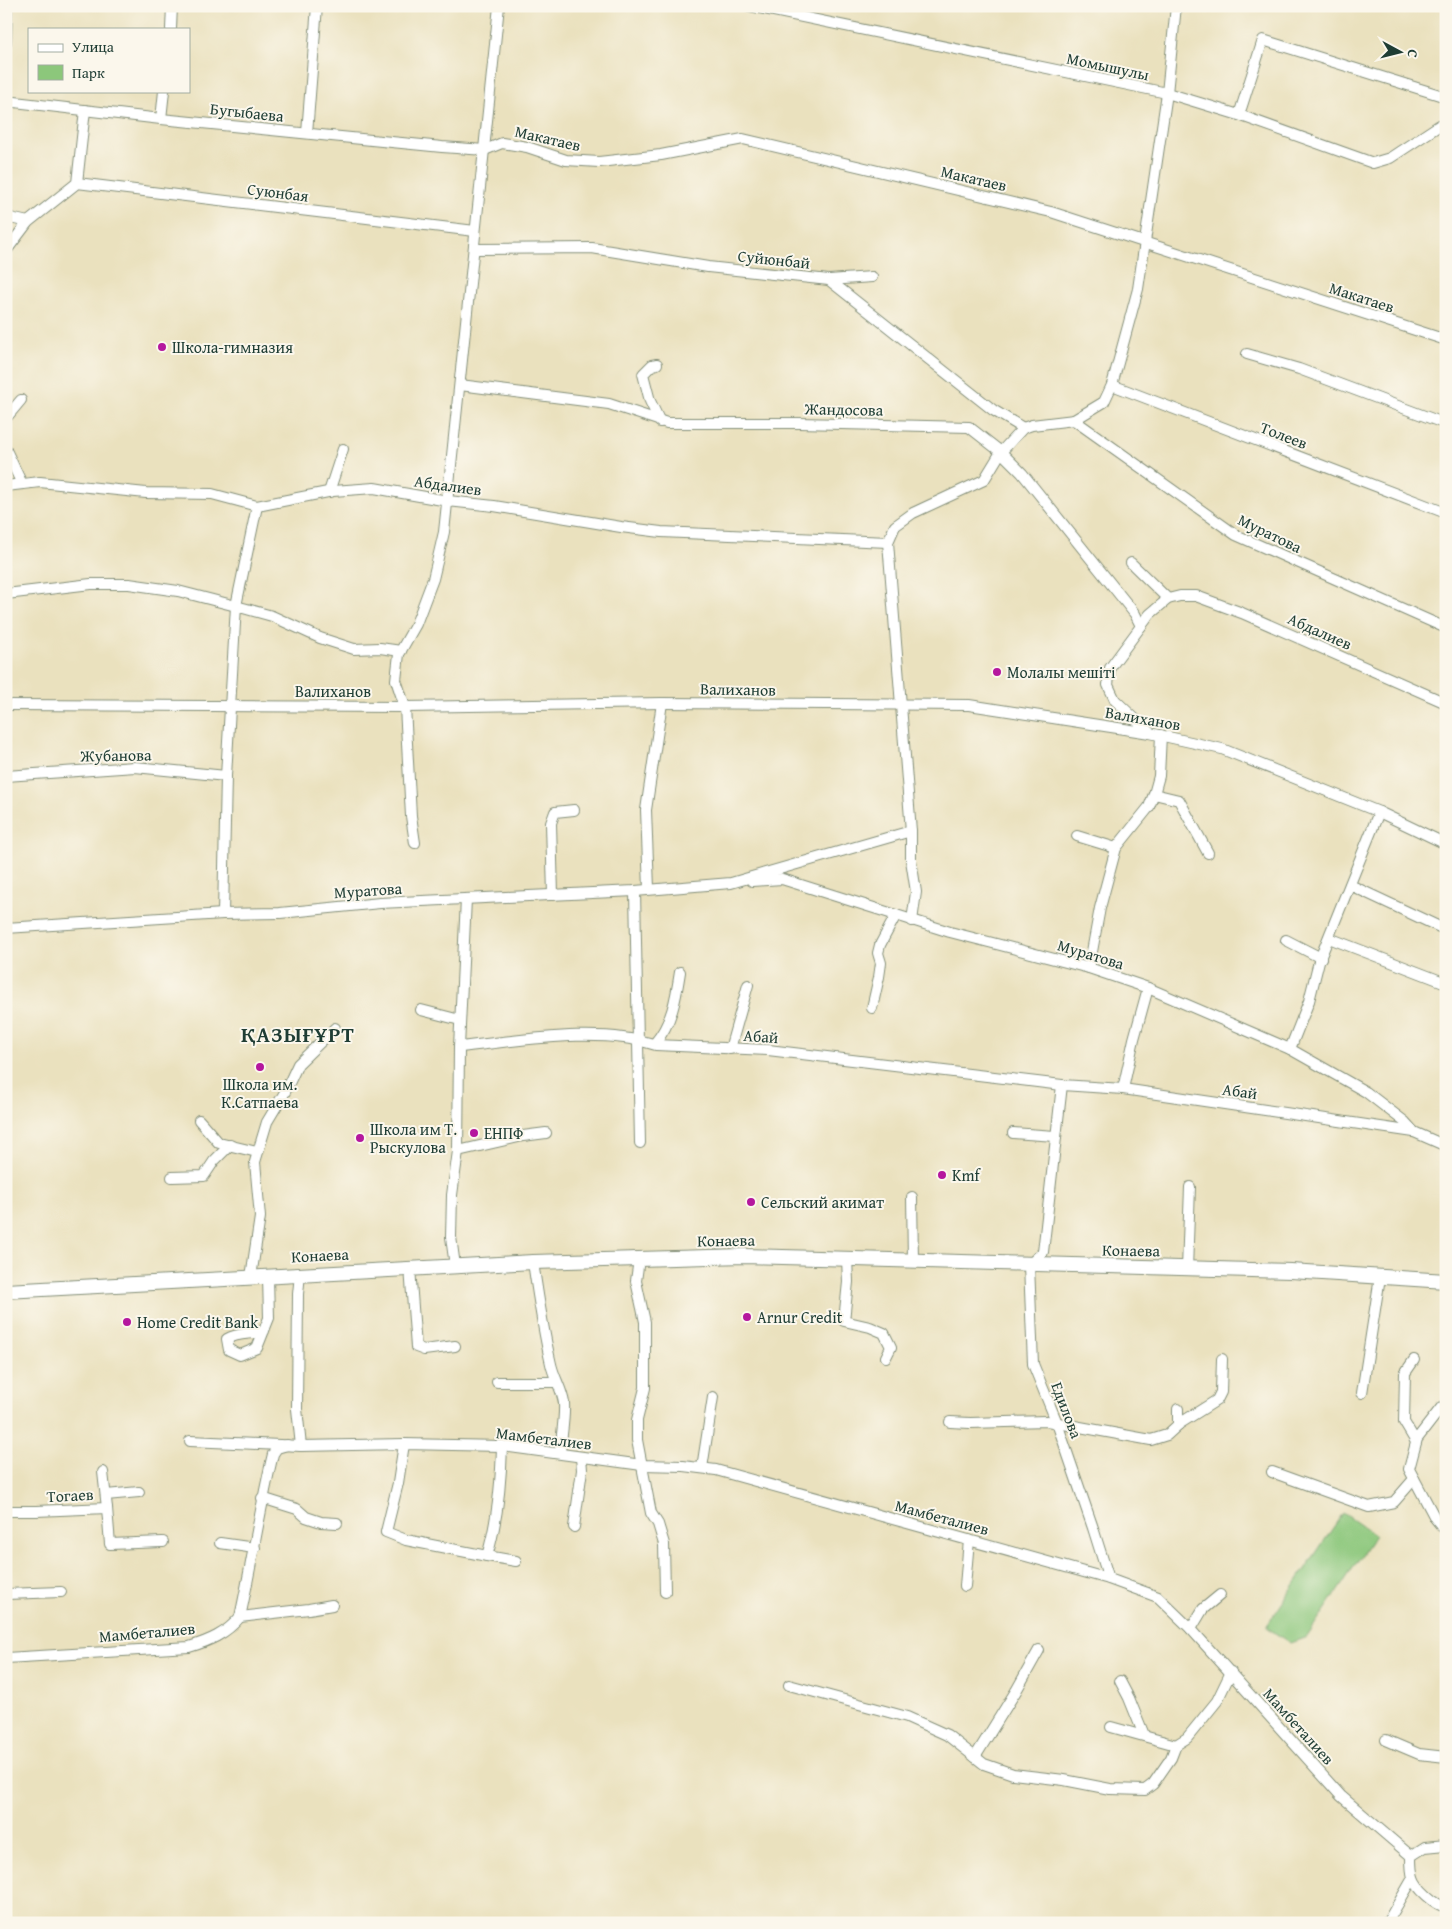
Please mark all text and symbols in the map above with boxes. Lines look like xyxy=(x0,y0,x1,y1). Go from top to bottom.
legend xyxy=(28,28,190,92)
north arrow xyxy=(1374,28,1424,78)
text: Улица xyxy=(72,36,115,57)
street label: Момышулы xyxy=(1065,46,1151,86)
text: С xyxy=(1402,48,1423,59)
text: Парк xyxy=(72,62,105,83)
street label: Бугыбаева xyxy=(209,96,285,128)
street label: Макатаев xyxy=(513,119,583,157)
street label: Макатаев xyxy=(939,159,1009,197)
street label: Суюнбая xyxy=(246,176,310,208)
street label: Суйюнбай xyxy=(737,243,812,275)
street label: Макатаев xyxy=(1327,275,1398,319)
place label: Школа-гимназия xyxy=(172,335,293,359)
marker: Школа-гимназия xyxy=(156,341,168,353)
street label: Жандосова xyxy=(803,396,884,422)
street label: Толеев xyxy=(1257,415,1311,455)
street label: Абдалиев xyxy=(413,468,483,502)
street label: Муратова xyxy=(1234,507,1306,559)
street label: Абдалиев xyxy=(1284,606,1356,656)
place label: Молалы мешіті xyxy=(1007,660,1116,684)
marker: Молалы мешіті xyxy=(991,666,1003,678)
street label: Валиханов xyxy=(700,676,776,702)
street label: Валиханов xyxy=(295,679,371,703)
street label: Валиханов xyxy=(1103,700,1183,736)
street label: Жубанова xyxy=(79,742,152,768)
street label: Муратова xyxy=(333,876,403,904)
street label: Муратова xyxy=(1055,933,1128,976)
district label: ҚАЗЫҒҰРТ xyxy=(241,1019,355,1050)
street label: Абай xyxy=(743,1023,780,1049)
marker: Школа им. К.Сатпаева xyxy=(254,1061,266,1073)
place label: Школа им. К.Сатпаева xyxy=(221,1072,299,1114)
street label: Абай xyxy=(1221,1077,1259,1105)
place label: Школа им Т. Рыскулова xyxy=(370,1117,457,1159)
place label: ЕНПФ xyxy=(484,1121,523,1145)
marker: ЕНПФ xyxy=(468,1127,480,1139)
marker: Школа им Т. Рыскулова xyxy=(354,1132,366,1144)
place label: Kmf xyxy=(952,1163,982,1187)
marker: Kmf xyxy=(936,1169,948,1181)
place label: Сельский акимат xyxy=(761,1190,884,1214)
marker: Сельский акимат xyxy=(745,1196,757,1208)
street label: Конаева xyxy=(697,1227,755,1253)
street label: Конаева xyxy=(1102,1237,1160,1263)
street label: Конаева xyxy=(290,1241,350,1268)
place label: Arnur Credit xyxy=(757,1305,843,1329)
place label: Home Credit Bank xyxy=(137,1310,259,1334)
marker: Arnur Credit xyxy=(741,1311,753,1323)
marker: Home Credit Bank xyxy=(121,1316,133,1328)
street label: Едилова xyxy=(1045,1378,1089,1442)
street label: Мамбеталиев xyxy=(495,1420,593,1456)
street label: Тогаев xyxy=(46,1482,94,1508)
street label: Мамбеталиев xyxy=(892,1493,992,1541)
street label: Мамбеталиев xyxy=(98,1616,196,1648)
street label: Мамбеталиев xyxy=(1258,1682,1340,1770)

